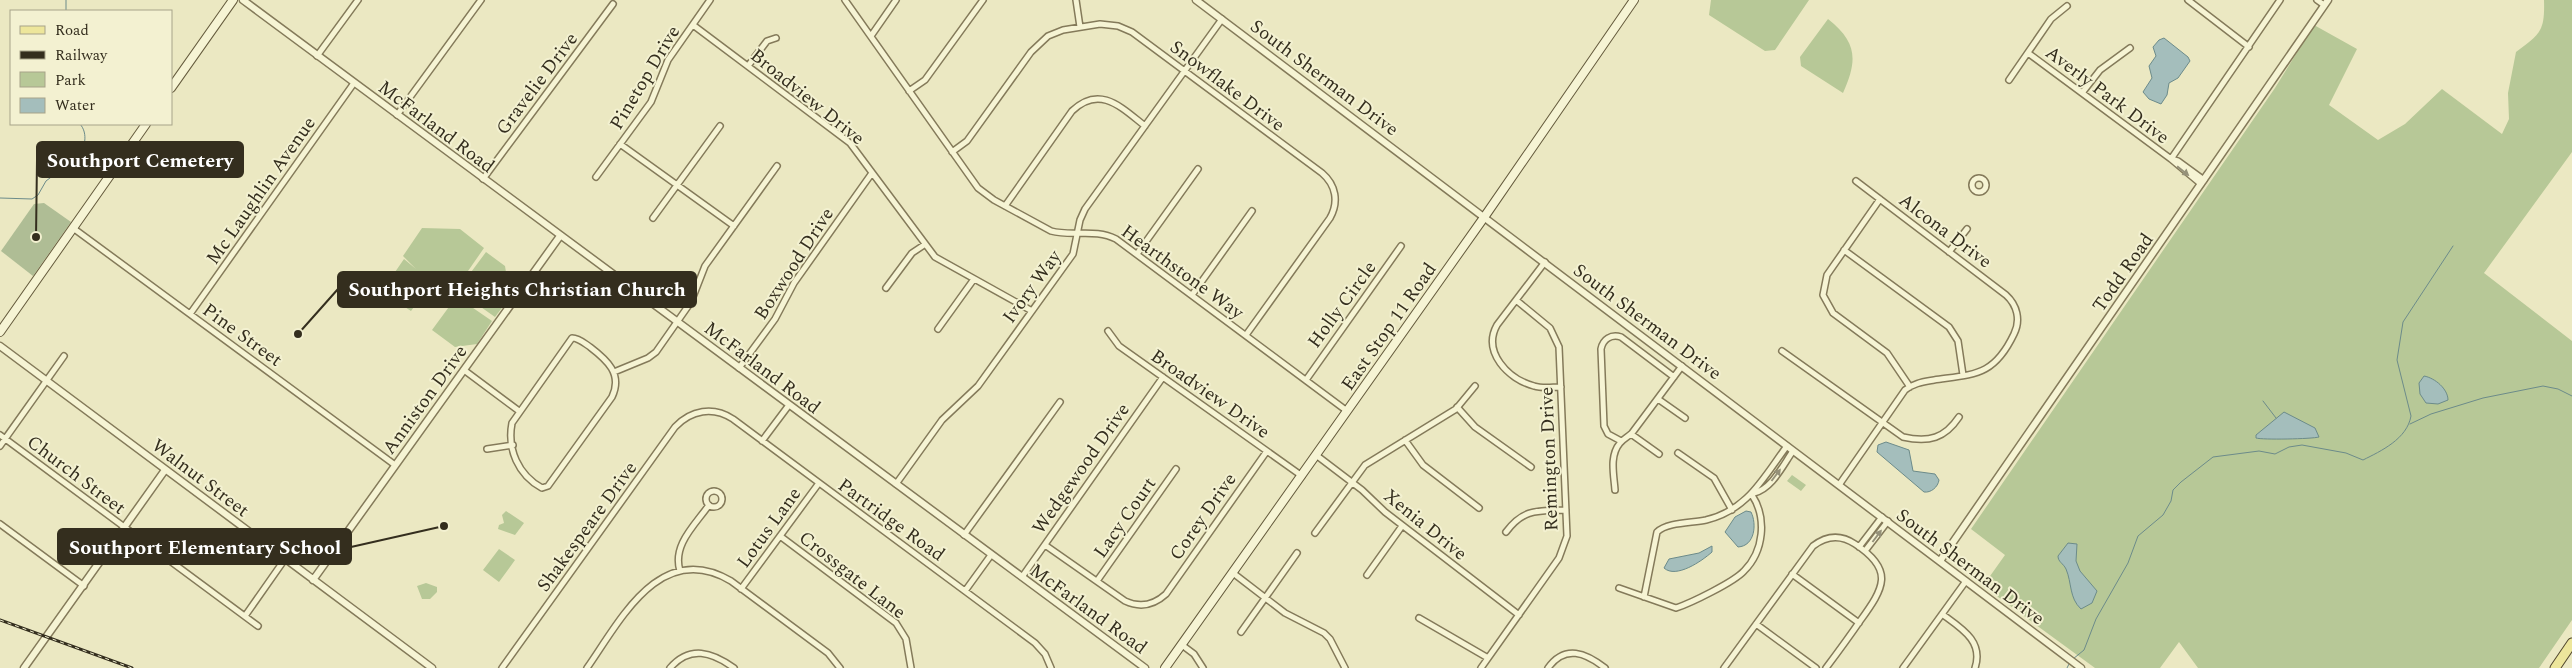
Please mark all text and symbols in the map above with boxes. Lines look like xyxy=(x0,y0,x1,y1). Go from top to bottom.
legend xyxy=(10,10,172,125)
street label: South Sherman Drive xyxy=(1244,13,1405,144)
text: Road xyxy=(55,19,89,42)
street label: Pinetop Drive xyxy=(603,20,688,136)
street label: Gravelie Drive xyxy=(489,26,585,141)
street label: Snowflake Drive xyxy=(1163,33,1291,139)
street label: Averly Park Drive xyxy=(2039,39,2175,152)
street label: Broadview Drive xyxy=(743,42,871,153)
text: Railway xyxy=(55,44,108,67)
text: Park xyxy=(55,69,86,92)
street label: McFarland Road xyxy=(372,74,501,181)
text: Water xyxy=(55,94,95,117)
street label: Mc Laughlin Avenue xyxy=(199,111,323,271)
callout: Southport Cemetery xyxy=(37,142,243,177)
text: Southport Cemetery xyxy=(47,146,235,176)
one-way arrow xyxy=(2176,166,2190,176)
street label: Alcona Drive xyxy=(1892,186,1998,276)
street label: Boxwood Drive xyxy=(747,202,842,326)
street label: Hearthstone Way xyxy=(1115,218,1250,327)
street label: Todd Road xyxy=(2085,227,2161,318)
street label: Ivory Way xyxy=(996,243,1069,330)
street label: Holly Circle xyxy=(1301,255,1384,355)
street label: East Stop 11 Road xyxy=(1334,257,1444,397)
street label: South Sherman Drive xyxy=(1567,257,1728,388)
callout: Southport Heights Christian Church xyxy=(338,272,696,307)
text: Southport Heights Christian Church xyxy=(348,275,686,305)
street label: Pine Street xyxy=(196,296,288,374)
street label: McFarland Road xyxy=(698,315,827,422)
street label: Anniston Drive xyxy=(375,339,475,461)
street label: Broadview Drive xyxy=(1144,342,1276,446)
street label: Remington Drive xyxy=(1532,386,1567,532)
street label: Wedgewood Drive xyxy=(1025,397,1137,540)
street label: Church Street xyxy=(20,428,132,522)
street label: Walnut Street xyxy=(145,432,255,525)
street label: Shakespeare Drive xyxy=(530,456,645,598)
street label: Corey Drive xyxy=(1162,467,1244,567)
one-way arrow xyxy=(1771,468,1781,482)
street label: Partridge Road xyxy=(831,471,951,569)
street label: Lacy Court xyxy=(1087,471,1164,564)
street label: Lotus Lane xyxy=(730,481,809,574)
street label: Xenia Drive xyxy=(1377,482,1473,568)
street label: South Sherman Drive xyxy=(1890,502,2051,633)
street label: Crossgate Lane xyxy=(792,524,912,626)
callout: Southport Elementary School xyxy=(58,529,351,564)
one-way arrow xyxy=(1871,530,1882,543)
text: Southport Elementary School xyxy=(69,533,341,563)
street label: McFarland Road xyxy=(1023,556,1153,662)

